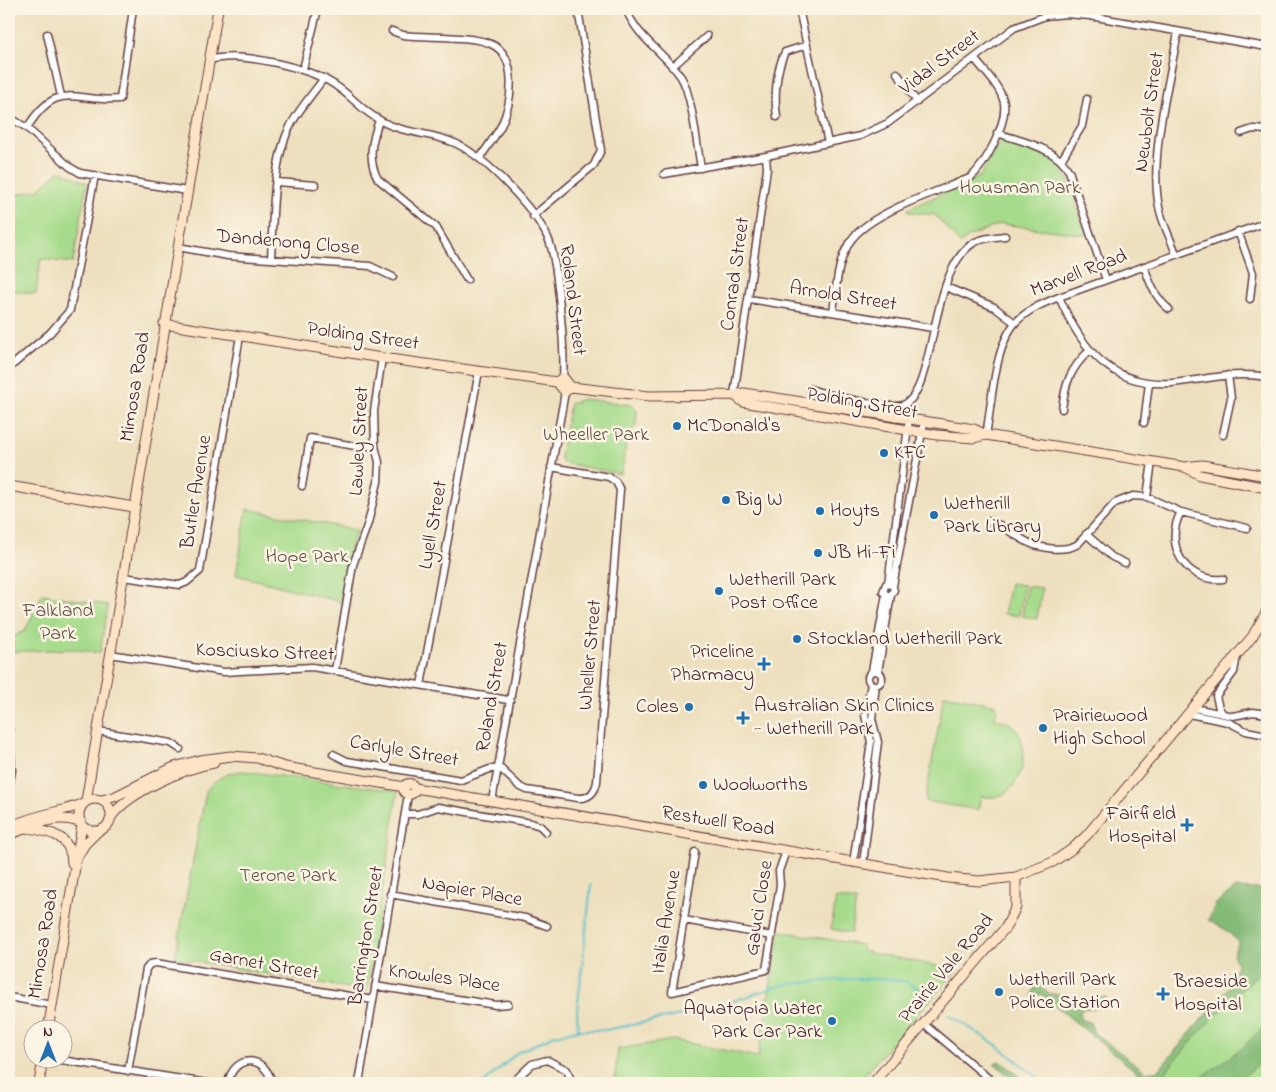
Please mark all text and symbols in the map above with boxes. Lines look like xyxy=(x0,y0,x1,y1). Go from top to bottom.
street label: Vidal Street xyxy=(893,23,987,104)
street label: Newbolt Street xyxy=(1127,50,1173,174)
park label: Housman Park xyxy=(960,174,1081,203)
street label: Conrad Street xyxy=(714,215,758,333)
street label: Dandenong Close xyxy=(214,222,361,265)
street label: Marvell Road xyxy=(1026,242,1132,306)
street label: Roland Street xyxy=(551,243,593,357)
street label: Arnold Street xyxy=(787,274,899,320)
street label: Polding Street xyxy=(305,315,421,360)
street label: Mimosa Road xyxy=(113,330,159,444)
street label: Polding Street xyxy=(804,380,920,429)
street label: Lawley Street xyxy=(343,385,377,497)
place label: McDonald's xyxy=(687,412,781,441)
marker: McDonald's xyxy=(671,420,683,432)
park label: Wheeller Park xyxy=(543,421,649,450)
street label: Butler Avenue xyxy=(174,433,220,552)
place label: KFC xyxy=(894,439,926,468)
marker: KFC xyxy=(878,447,890,459)
street label: Lyell Street xyxy=(412,478,456,572)
place label: Big W xyxy=(735,486,783,516)
place label: Wetherill Park Library xyxy=(944,490,1041,542)
marker: Big W xyxy=(720,494,732,506)
place label: Hoyts xyxy=(830,497,880,526)
marker: Hoyts xyxy=(814,505,826,517)
marker: Wetherill Park Library xyxy=(928,509,940,521)
place label: JB Hi-Fi xyxy=(828,539,896,568)
park label: Hope Park xyxy=(266,543,349,572)
marker: JB Hi-Fi xyxy=(812,547,824,559)
place label: Wetherill Park Post Office xyxy=(729,566,837,618)
marker: Wetherill Park Post Office xyxy=(713,585,725,597)
park label: Falkland Park xyxy=(21,597,94,649)
street label: Wheller Street xyxy=(572,598,610,712)
place label: Stockland Wetherill Park xyxy=(807,625,1002,654)
marker: Stockland Wetherill Park xyxy=(791,633,803,645)
street label: Kosciusko Street xyxy=(195,636,335,670)
place label: Priceline Pharmacy xyxy=(671,638,754,690)
street label: Roland Street xyxy=(469,639,517,754)
marker: Priceline Pharmacy xyxy=(758,658,770,670)
place label: Australian Skin Clinics - Wetherill Park xyxy=(754,692,935,744)
place label: Coles xyxy=(636,693,679,722)
marker: Coles xyxy=(683,701,695,713)
place label: Prairiewood High School xyxy=(1053,702,1148,755)
marker: Australian Skin Clinics - Wetherill Park xyxy=(736,711,750,725)
marker: Prairiewood High School xyxy=(1037,722,1049,734)
street label: Carlyle Street xyxy=(347,728,461,776)
place label: Woolworths xyxy=(713,771,808,800)
marker: Woolworths xyxy=(697,779,709,791)
street label: Restwell Road xyxy=(659,799,777,845)
place label: Fairfield Hospital xyxy=(1105,800,1176,852)
marker: Fairfield Hospital xyxy=(1180,818,1194,832)
street label: Gauci Close xyxy=(738,858,782,958)
park label: Terone Park xyxy=(240,862,337,891)
street label: Barrington Street xyxy=(341,864,393,1009)
street label: Italia Avenue xyxy=(644,868,690,976)
street label: Napier Place xyxy=(420,869,524,915)
street label: Mimosa Road xyxy=(21,887,67,1001)
street label: Prairie Vale Road xyxy=(892,908,1002,1030)
street label: Garnet Street xyxy=(207,941,321,989)
street label: Knowles Place xyxy=(386,957,502,1001)
place label: Wetherill Park Police Station xyxy=(1009,966,1120,1018)
place label: Braeside Hospital xyxy=(1173,968,1247,1020)
marker: Wetherill Park Police Station xyxy=(993,986,1005,998)
marker: Braeside Hospital xyxy=(1156,987,1170,1001)
place label: Aquatopia Water Park Car Park xyxy=(684,995,823,1047)
marker: Aquatopia Water Park Car Park xyxy=(826,1015,838,1027)
north arrow xyxy=(22,1020,72,1070)
text: N xyxy=(43,1022,53,1043)

